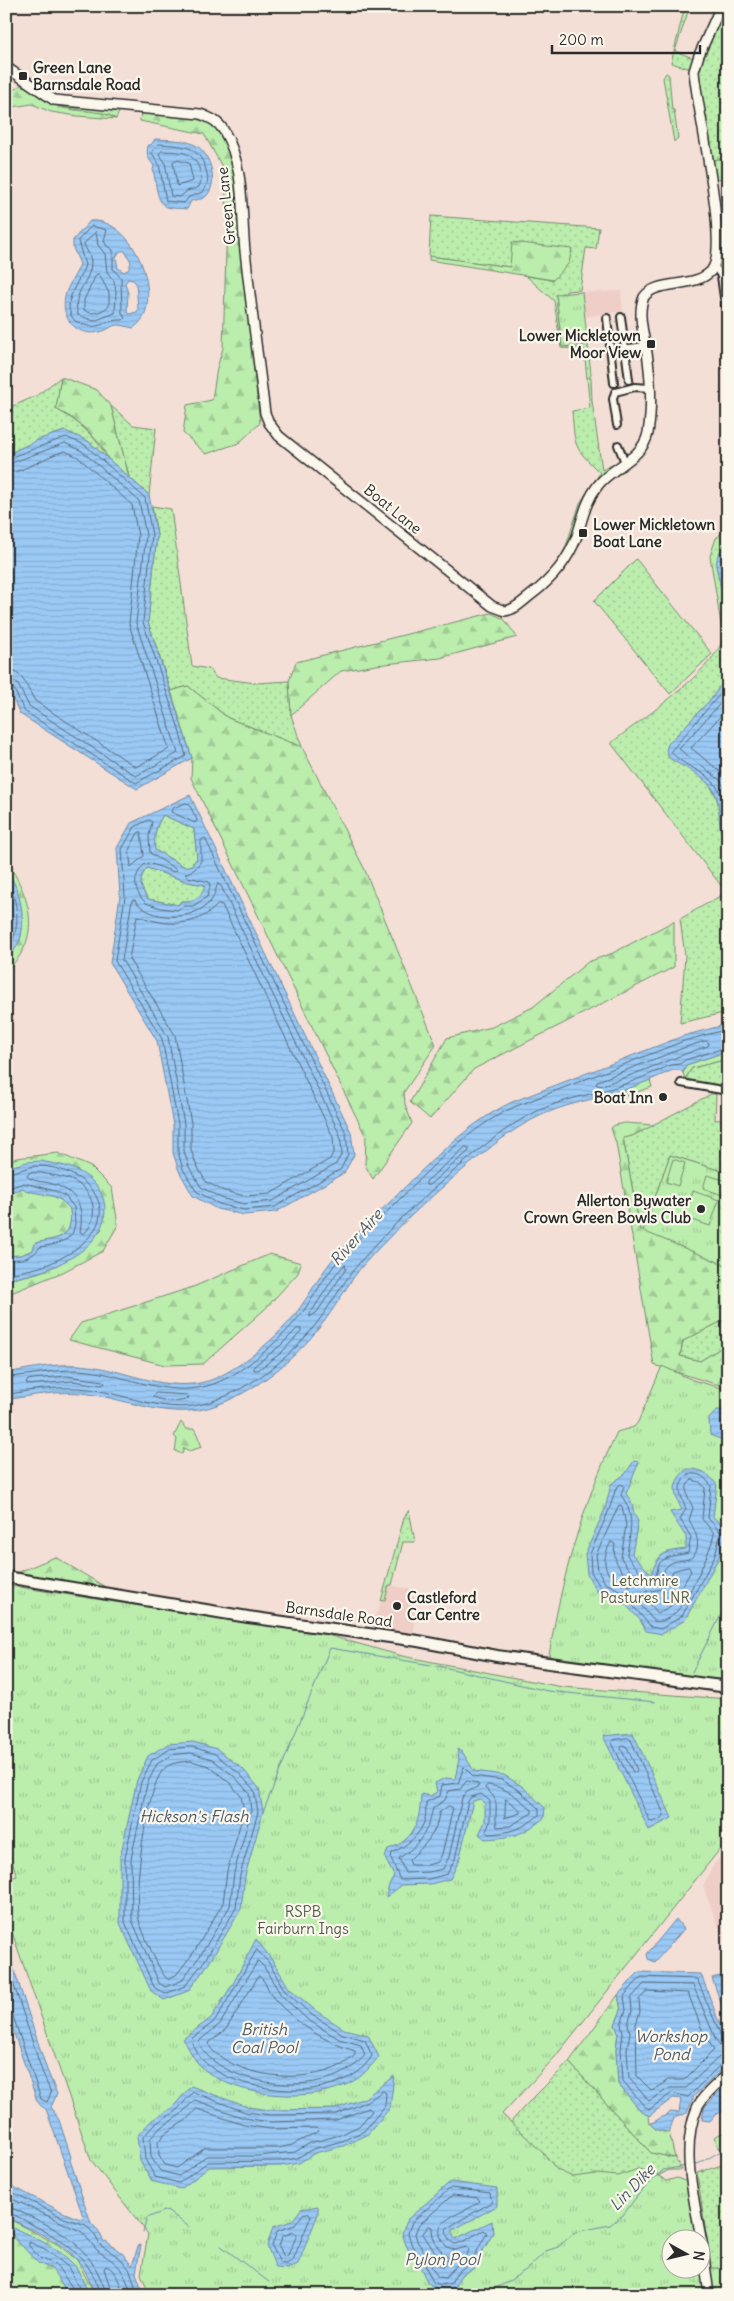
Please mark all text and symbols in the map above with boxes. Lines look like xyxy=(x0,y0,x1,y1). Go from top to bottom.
scale bar xyxy=(552,22,699,54)
text: 200 m xyxy=(559,30,604,49)
place label: Green Lane Barnsdale Road xyxy=(33,58,141,94)
marker: Green Lane Barnsdale Road xyxy=(17,70,29,82)
street label: Green Lane xyxy=(212,166,240,246)
place label: Lower Mickletown Moor View xyxy=(519,326,641,362)
marker: Lower Mickletown Moor View xyxy=(645,338,657,350)
street label: Boat Lane xyxy=(360,480,426,538)
place label: Lower Mickletown Boat Lane xyxy=(593,515,715,551)
marker: Lower Mickletown Boat Lane xyxy=(577,527,589,539)
place label: Boat Inn xyxy=(594,1088,653,1107)
marker: Boat Inn xyxy=(657,1091,669,1103)
place label: Allerton Bywater Crown Green Bowls Club xyxy=(524,1191,692,1227)
marker: Allerton Bywater Crown Green Bowls Club xyxy=(695,1203,707,1215)
water label: River Aire xyxy=(325,1204,387,1269)
park label: Letchmire Pastures LNR xyxy=(600,1571,690,1607)
place label: Castleford Car Centre xyxy=(407,1588,480,1624)
street label: Barnsdale Road xyxy=(284,1597,394,1631)
marker: Castleford Car Centre xyxy=(391,1600,403,1612)
water label: Hickson's Flash xyxy=(139,1806,249,1826)
park label: RSPB Fairburn Ings xyxy=(257,1902,349,1938)
water label: British Coal Pool xyxy=(231,2019,300,2057)
water label: Workshop Pond xyxy=(635,2026,708,2064)
water label: Lin Dike xyxy=(605,2159,660,2214)
north arrow xyxy=(662,2228,712,2278)
water label: Pylon Pool xyxy=(404,2249,482,2269)
text: N xyxy=(689,2250,708,2262)

